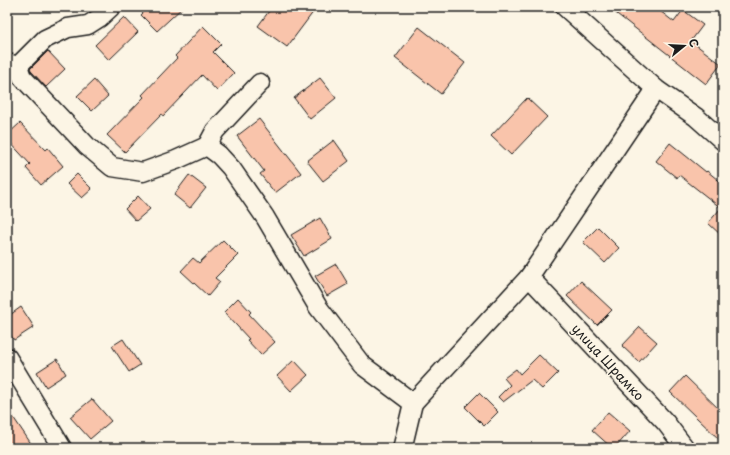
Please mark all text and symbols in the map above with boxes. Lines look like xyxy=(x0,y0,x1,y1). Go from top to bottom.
north arrow xyxy=(664,26,704,66)
text: С xyxy=(685,36,703,49)
street label: улица Шрамко xyxy=(568,319,649,404)

